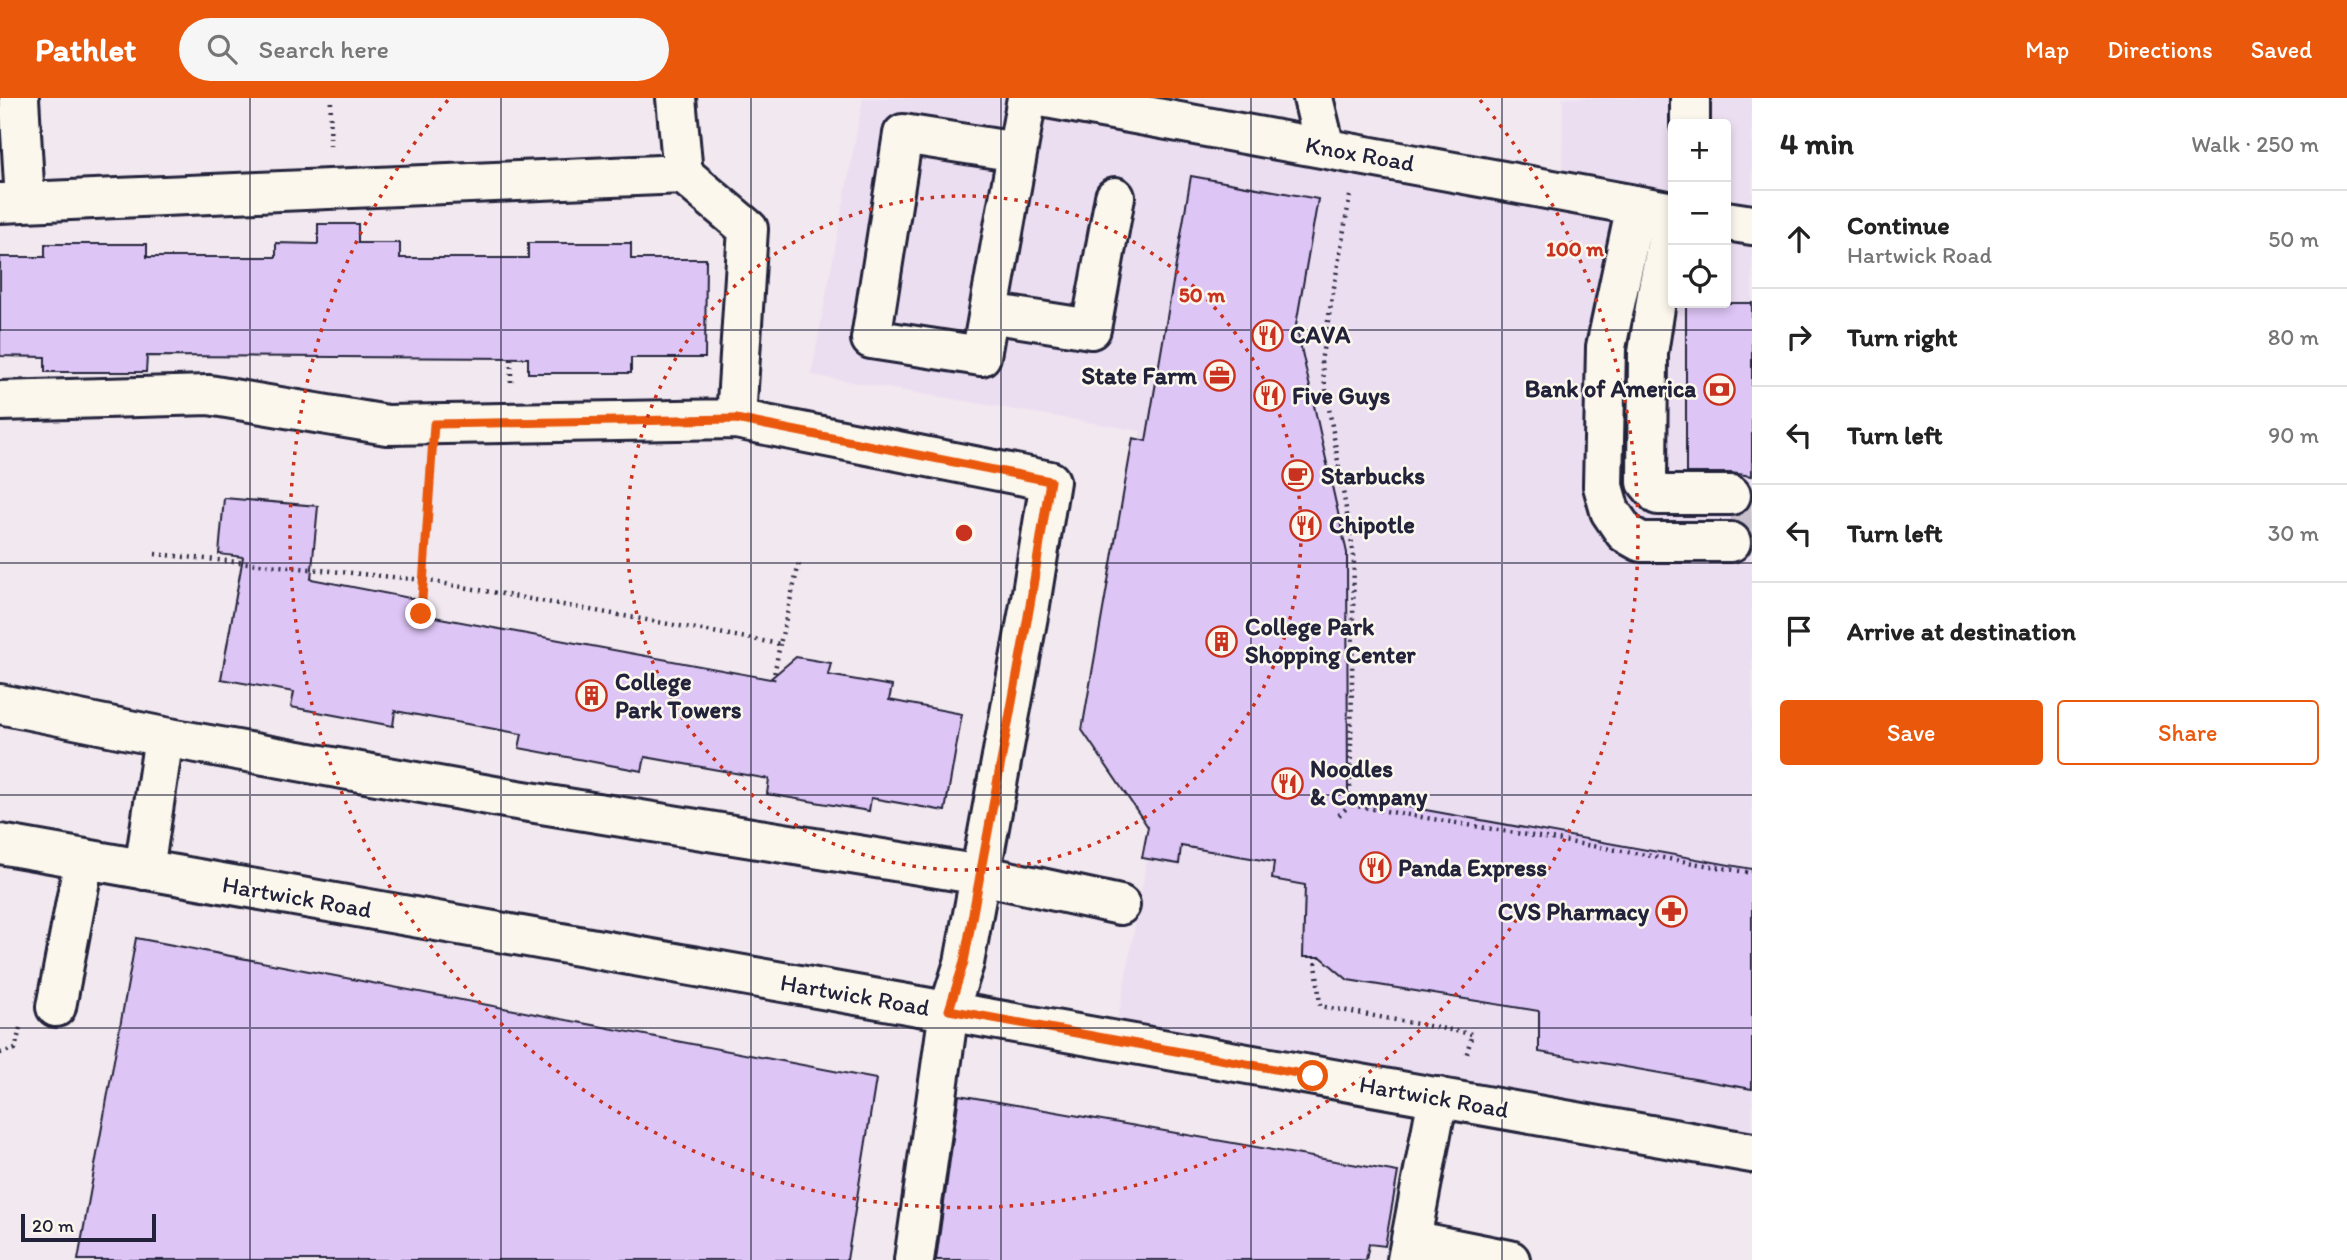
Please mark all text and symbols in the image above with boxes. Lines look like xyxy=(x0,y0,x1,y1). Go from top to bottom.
search box xyxy=(179,18,669,81)
text: Pathlet xyxy=(35,30,137,69)
icon: search xyxy=(203,30,241,68)
text: Search here xyxy=(259,33,389,65)
text: Map xyxy=(2025,35,2069,64)
text: Directions xyxy=(2107,35,2213,64)
text: Saved xyxy=(2251,35,2312,64)
map controls xyxy=(1668,119,1731,308)
button: + xyxy=(1668,119,1731,182)
text: 4 min xyxy=(1780,125,1854,162)
street label: Knox Road xyxy=(1303,130,1417,177)
text: Walk · 250 m xyxy=(2191,130,2319,158)
button: − xyxy=(1668,182,1731,245)
text: Continue xyxy=(1847,209,1950,241)
icon: ahead xyxy=(1780,220,1818,258)
text: 50 m xyxy=(2268,225,2319,253)
text: 100 m xyxy=(1546,236,1604,261)
text: Hartwick Road xyxy=(1847,241,1992,269)
button: locate xyxy=(1668,245,1731,308)
text: 50 m xyxy=(1179,282,1226,307)
restaurant icon: CAVA xyxy=(1250,318,1284,352)
icon: right xyxy=(1780,318,1818,356)
place label: CAVA xyxy=(1290,320,1351,349)
text: Turn right xyxy=(1847,321,1958,353)
text: 80 m xyxy=(2268,323,2319,351)
office icon: State Farm xyxy=(1203,359,1237,393)
place label: State Farm xyxy=(1082,361,1198,390)
bank icon: Bank of America xyxy=(1702,372,1736,406)
place label: Bank of America xyxy=(1525,374,1696,403)
restaurant icon: Five Guys xyxy=(1252,379,1286,413)
place label: Five Guys xyxy=(1292,381,1391,411)
icon: left xyxy=(1780,416,1818,454)
text: Turn left xyxy=(1847,419,1943,451)
text: 90 m xyxy=(2268,421,2319,449)
cafe icon: Starbucks xyxy=(1281,459,1315,493)
place label: Starbucks xyxy=(1321,461,1425,490)
restaurant icon: Chipotle xyxy=(1289,508,1323,542)
place label: Chipotle xyxy=(1329,510,1415,540)
icon: left xyxy=(1780,514,1818,552)
text: Turn left xyxy=(1847,517,1943,549)
text: 30 m xyxy=(2268,519,2319,547)
centre of rings xyxy=(952,521,976,545)
route end xyxy=(405,598,436,629)
place label: College Park Shopping Center xyxy=(1245,612,1417,670)
icon: arrive xyxy=(1780,612,1818,650)
text: Arrive at destination xyxy=(1847,615,2076,647)
building icon: College Park Shopping Center xyxy=(1205,624,1239,658)
place label: College Park Towers xyxy=(615,667,742,724)
building icon: College Park Towers xyxy=(575,679,609,713)
button: Save xyxy=(1780,700,2043,765)
button: Share xyxy=(2057,700,2319,765)
place label: Noodles & Company xyxy=(1310,754,1428,812)
restaurant icon: Noodles & Company xyxy=(1270,766,1304,800)
restaurant icon: Panda Express xyxy=(1358,851,1392,885)
place label: Panda Express xyxy=(1398,853,1547,883)
street label: Hartwick Road xyxy=(220,869,374,924)
pharmacy icon: CVS Pharmacy xyxy=(1655,895,1689,929)
place label: CVS Pharmacy xyxy=(1498,897,1650,927)
street label: Hartwick Road xyxy=(778,967,932,1022)
route start xyxy=(1297,1060,1328,1091)
street label: Hartwick Road xyxy=(1357,1069,1511,1124)
scale bar xyxy=(21,1211,156,1243)
text: 20 m xyxy=(32,1214,74,1237)

